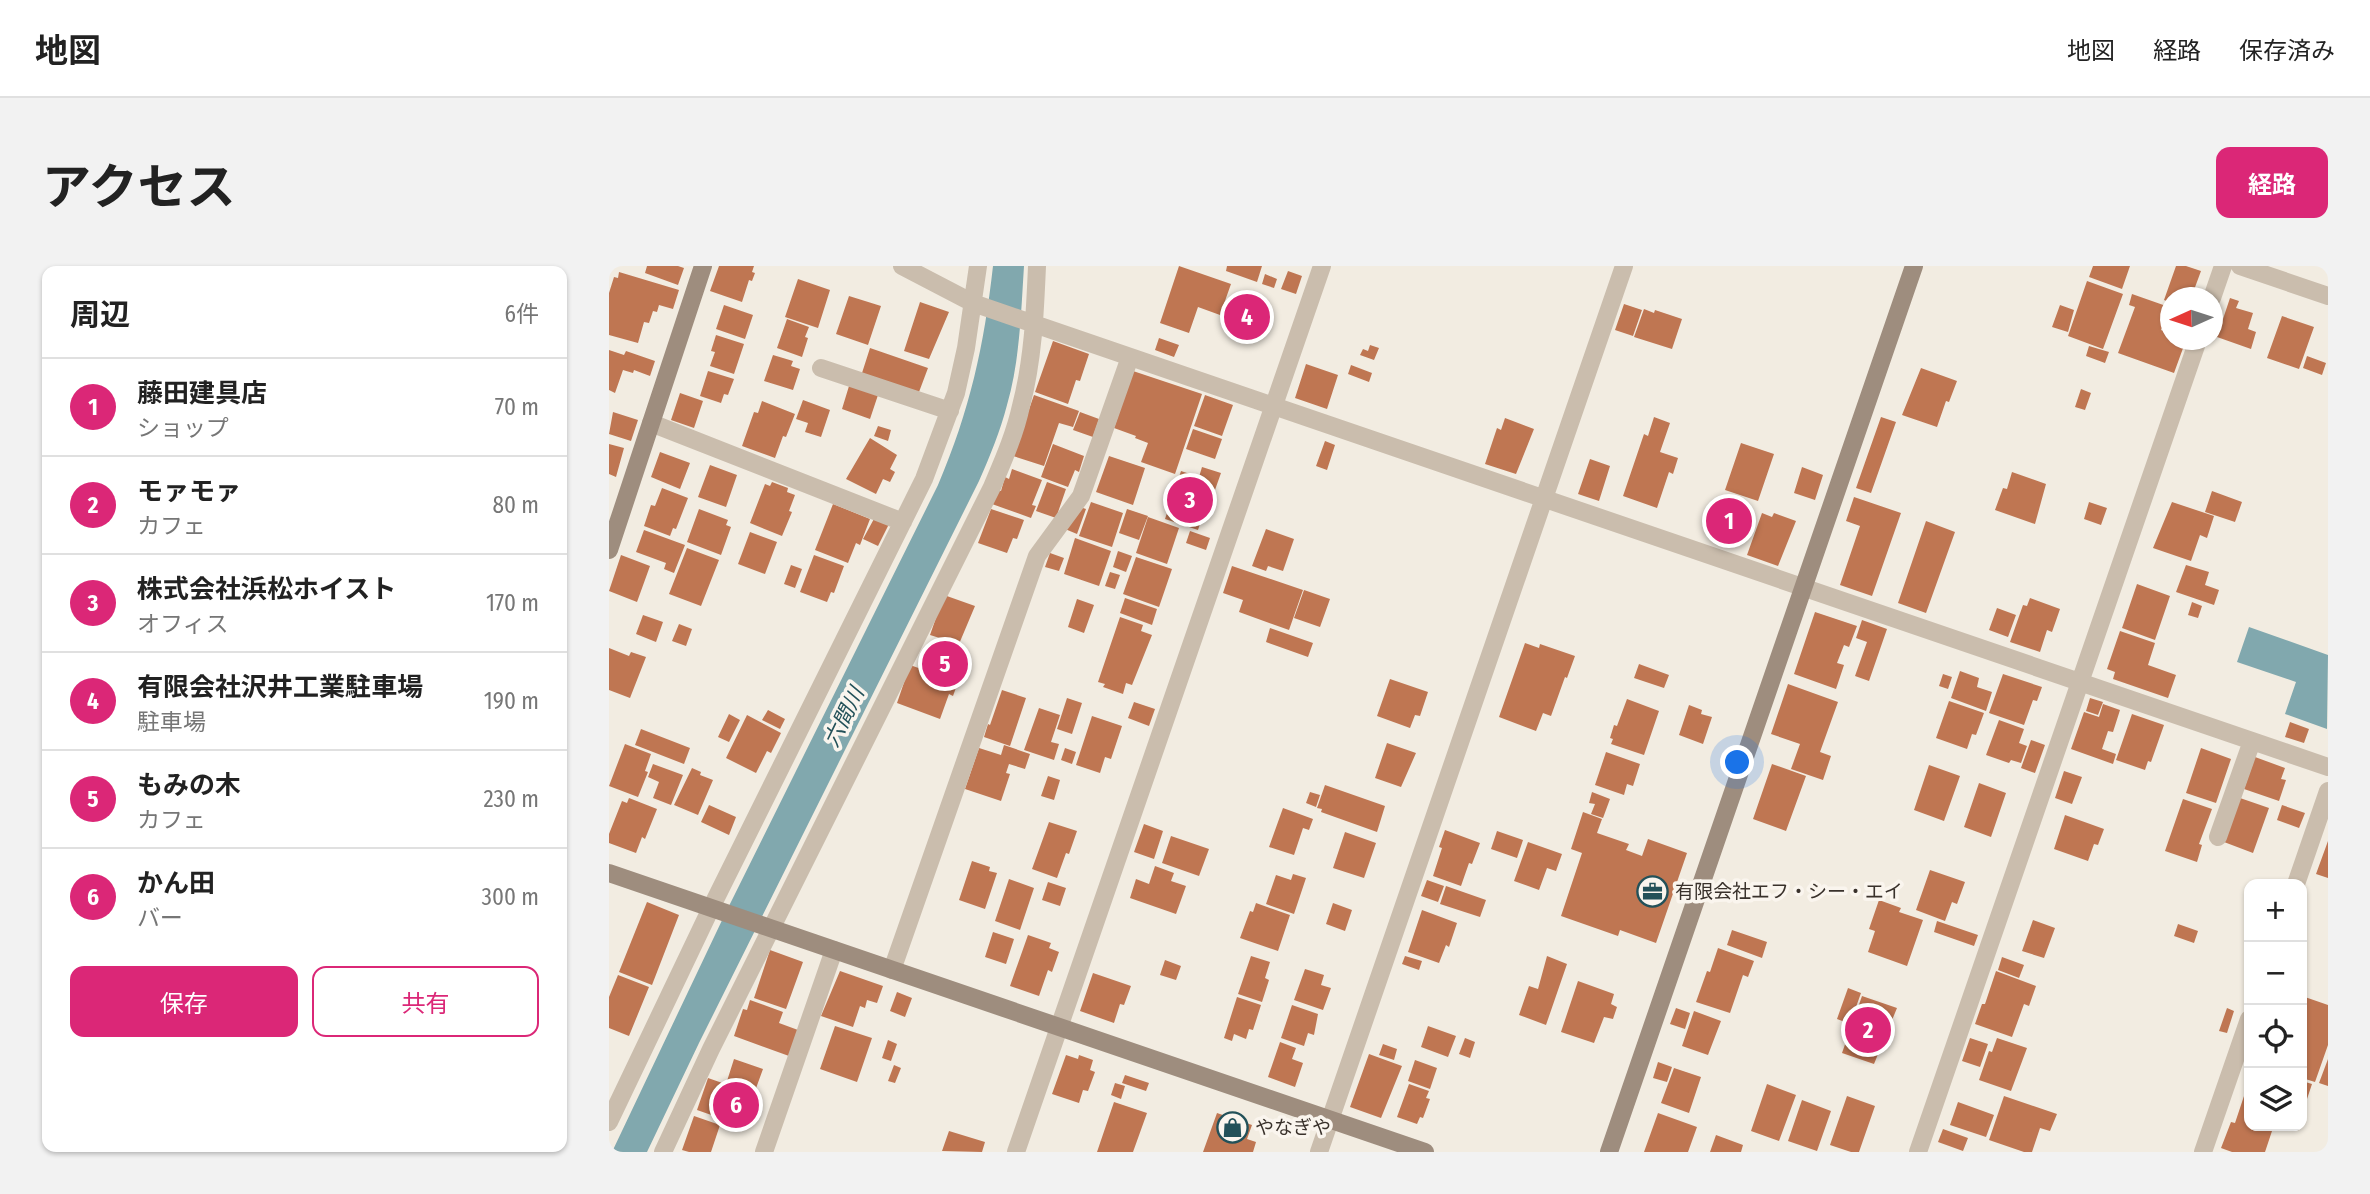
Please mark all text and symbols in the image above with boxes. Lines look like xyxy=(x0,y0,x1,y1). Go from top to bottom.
text: 地図 xyxy=(35,31,101,71)
text: 地図 xyxy=(2067,37,2115,65)
text: 経路 xyxy=(2153,37,2201,65)
text: 保存済み xyxy=(2239,37,2335,65)
button: 経路 xyxy=(2216,147,2328,218)
text: アクセス xyxy=(42,158,236,217)
north arrow xyxy=(2160,287,2223,350)
pin: 4 xyxy=(1224,291,1270,343)
text: 周辺 xyxy=(70,297,130,333)
text: 6件 xyxy=(505,300,539,328)
text: 藤田建具店 xyxy=(137,378,267,409)
text: 1 xyxy=(88,393,98,421)
text: 70 m xyxy=(495,393,539,421)
text: ショップ xyxy=(137,414,229,442)
pin: 3 xyxy=(1167,474,1213,526)
text: モァモァ xyxy=(137,476,241,507)
text: 2 xyxy=(88,491,98,519)
text: 80 m xyxy=(492,491,539,519)
pin: 1 xyxy=(1706,495,1752,547)
text: カフェ xyxy=(137,512,206,540)
text: 株式会社浜松ホイスト xyxy=(137,574,396,605)
text: 3 xyxy=(88,589,98,617)
text: 170 m xyxy=(486,589,539,617)
text: オフィス xyxy=(137,610,229,638)
pin: 5 xyxy=(922,638,968,690)
text: 有限会社沢井工業駐車場 xyxy=(137,672,423,703)
water label: 六間川 xyxy=(819,681,870,751)
text: 4 xyxy=(87,687,99,715)
text: 190 m xyxy=(484,687,539,715)
text: 駐車場 xyxy=(137,708,206,736)
your location xyxy=(1720,745,1754,779)
text: もみの木 xyxy=(137,770,241,801)
text: 5 xyxy=(87,785,99,813)
text: 230 m xyxy=(483,785,539,813)
text: カフェ xyxy=(137,806,206,834)
text: かん田 xyxy=(137,868,215,899)
office icon: 有限会社エフ・シー・エイ xyxy=(1635,874,1669,908)
map controls xyxy=(2244,879,2307,1131)
button: + xyxy=(2244,879,2307,942)
place label: 有限会社エフ・シー・エイ xyxy=(1675,880,1903,903)
text: 6 xyxy=(87,883,99,911)
text: 300 m xyxy=(482,883,539,911)
text: バー xyxy=(137,904,183,932)
button: − xyxy=(2244,942,2307,1005)
button: 保存 xyxy=(70,966,298,1037)
button: 共有 xyxy=(312,966,539,1037)
pin: 2 xyxy=(1845,1004,1891,1056)
button: locate xyxy=(2244,1005,2307,1068)
button: layers xyxy=(2244,1068,2307,1131)
pin: 6 xyxy=(713,1079,759,1131)
shop icon: やなぎや xyxy=(1215,1110,1249,1144)
place label: やなぎや xyxy=(1255,1116,1331,1139)

